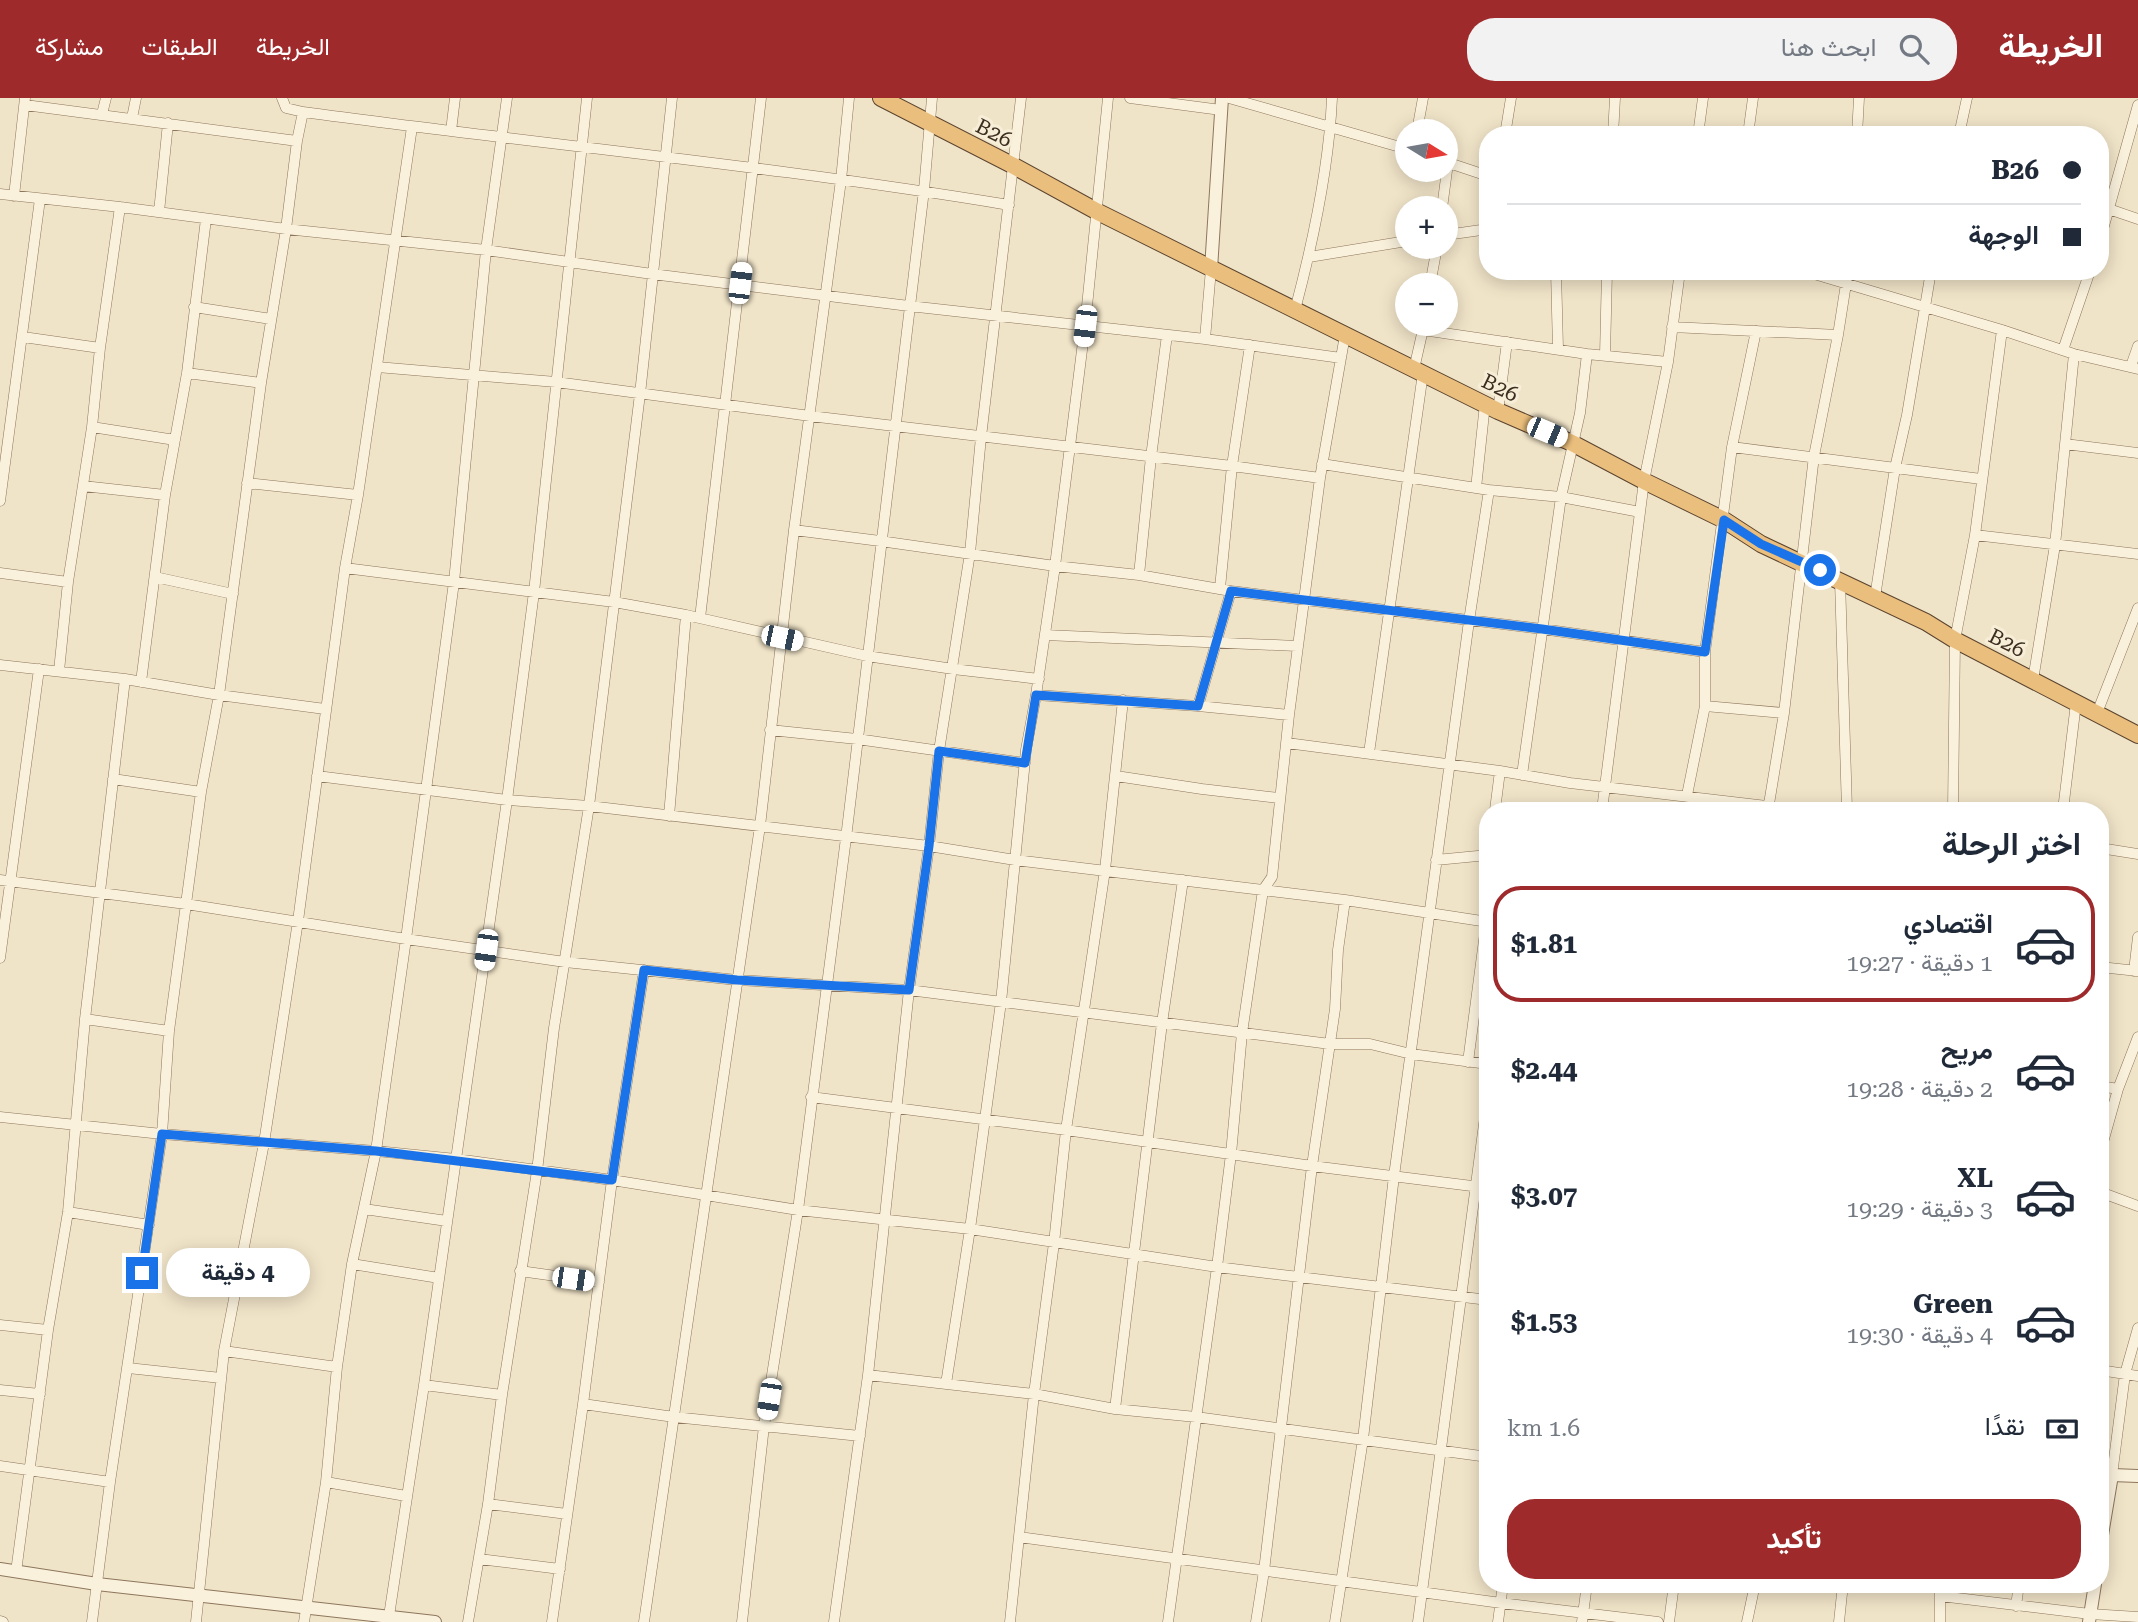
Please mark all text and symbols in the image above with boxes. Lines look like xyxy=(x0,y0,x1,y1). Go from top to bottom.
search box xyxy=(1467,18,1957,81)
text: الخريطة xyxy=(1999,26,2103,65)
icon: search xyxy=(1895,30,1933,68)
text: ابحث هنا xyxy=(1781,32,1877,62)
text: مشاركة xyxy=(35,33,103,61)
text: الطبقات xyxy=(141,33,218,61)
text: الخريطة xyxy=(256,33,330,61)
street label: B26 xyxy=(972,114,1016,152)
north arrow xyxy=(1395,119,1458,182)
map controls xyxy=(1395,119,1458,336)
text: B26 xyxy=(1991,155,2039,185)
button: + xyxy=(1395,196,1458,259)
text: الوجهة xyxy=(1968,220,2039,250)
car xyxy=(728,261,753,305)
button: − xyxy=(1395,273,1458,336)
car xyxy=(1073,304,1098,348)
street label: B26 xyxy=(1478,369,1522,407)
car xyxy=(1524,414,1571,450)
route start xyxy=(1804,554,1836,586)
car xyxy=(760,623,805,653)
street label: B26 xyxy=(1985,624,2029,662)
text: اختر الرحلة xyxy=(1942,825,2081,863)
text: اقتصادي xyxy=(1904,909,1993,939)
icon: car xyxy=(2014,913,2077,976)
car xyxy=(473,928,500,972)
text: $1.81 xyxy=(1511,929,1577,959)
text: 1 دقيقة · 19:27 xyxy=(1846,950,1993,977)
text: مريح xyxy=(1941,1035,1993,1065)
icon: car xyxy=(2014,1039,2077,1102)
text: $2.44 xyxy=(1511,1055,1577,1085)
text: 2 دقيقة · 19:28 xyxy=(1846,1076,1993,1103)
text: XL xyxy=(1957,1163,1993,1193)
icon: car xyxy=(2014,1165,2077,1228)
text: $3.07 xyxy=(1511,1181,1577,1211)
text: 3 دقيقة · 19:29 xyxy=(1846,1196,1993,1223)
callout: 4 دقيقة xyxy=(166,1248,310,1298)
route end xyxy=(126,1257,158,1289)
text: 4 دقيقة xyxy=(202,1259,274,1286)
car xyxy=(551,1266,596,1292)
text: Green xyxy=(1913,1289,1993,1319)
icon: car xyxy=(2014,1291,2077,1354)
text: $1.53 xyxy=(1511,1307,1577,1337)
text: 4 دقيقة · 19:30 xyxy=(1846,1322,1993,1349)
car xyxy=(756,1377,783,1421)
icon: cash xyxy=(2043,1410,2081,1448)
text: نقدًا xyxy=(1985,1411,2025,1441)
text: 1.6 km xyxy=(1507,1415,1580,1442)
button: تأكيد xyxy=(1507,1499,2081,1579)

